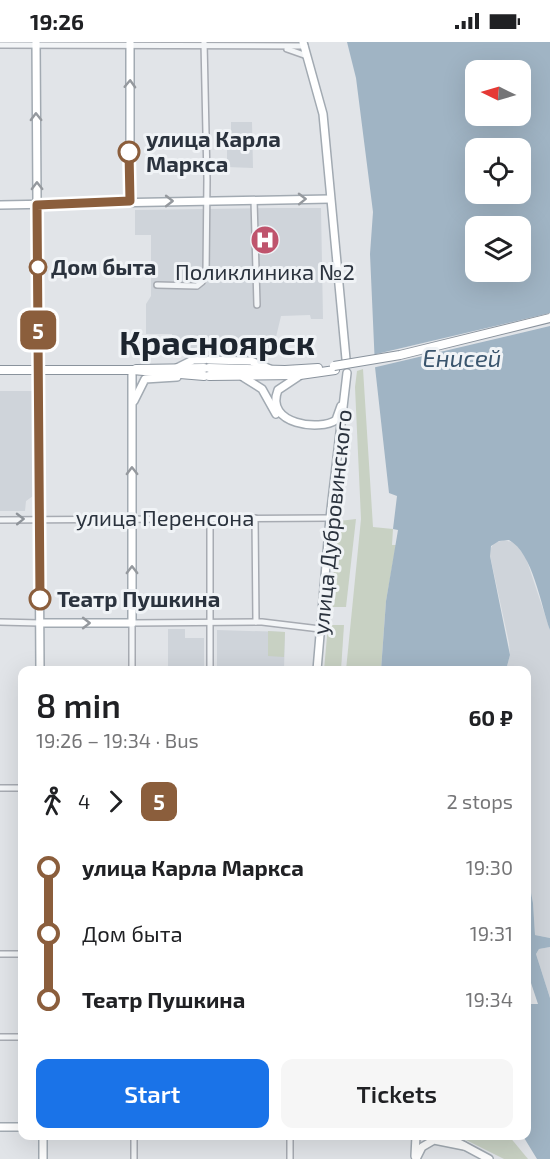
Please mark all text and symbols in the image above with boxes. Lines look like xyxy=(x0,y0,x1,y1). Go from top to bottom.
text: 19:26 xyxy=(30,8,84,34)
north arrow xyxy=(465,60,531,126)
map controls xyxy=(465,60,531,282)
one-way arrow xyxy=(123,79,136,88)
one-way arrow xyxy=(30,112,42,121)
place label: улица Карла Маркса xyxy=(146,125,281,176)
button: locate xyxy=(465,138,531,204)
marker: улица Карла Маркса xyxy=(118,141,140,163)
one-way arrow xyxy=(31,182,43,191)
one-way arrow xyxy=(298,193,307,205)
one-way arrow xyxy=(164,195,173,207)
button: layers xyxy=(465,216,531,282)
hospital icon: Поликлиника №2 xyxy=(249,224,281,256)
place label: Дом быта xyxy=(51,253,156,279)
marker: Дом быта xyxy=(29,258,47,276)
place label: Поликлиника №2 xyxy=(175,258,355,284)
line badge: 5 xyxy=(18,310,57,350)
text: 5 xyxy=(32,318,44,343)
district label: Красноярск xyxy=(119,321,315,362)
water label: Енисей xyxy=(422,343,502,372)
street label: улица Дубровинского xyxy=(306,408,357,636)
one-way arrow xyxy=(126,467,138,476)
street label: улица Перенсона xyxy=(76,504,254,531)
one-way arrow xyxy=(15,513,24,525)
one-way arrow xyxy=(126,566,138,575)
place label: Театр Пушкина xyxy=(57,585,220,611)
marker: Театр Пушкина xyxy=(29,588,51,610)
one-way arrow xyxy=(82,617,91,629)
text: 8 min xyxy=(36,685,121,725)
text: 60 ₽ xyxy=(468,704,513,730)
text: 19:26 – 19:34 · Bus xyxy=(36,728,199,752)
icon: walk xyxy=(36,785,69,818)
icon: forward xyxy=(99,785,132,818)
text: 4 xyxy=(78,789,90,813)
text: 5 xyxy=(153,789,165,814)
text: 2 stops xyxy=(446,789,513,813)
text: улица Карла Маркса xyxy=(82,854,304,880)
text: 19:30 xyxy=(466,855,513,879)
text: Дом быта xyxy=(82,920,183,946)
text: 19:31 xyxy=(470,921,513,945)
text: Театр Пушкина xyxy=(82,986,245,1012)
text: 19:34 xyxy=(465,987,513,1011)
button: Start xyxy=(36,1059,269,1128)
button: Tickets xyxy=(281,1059,513,1128)

